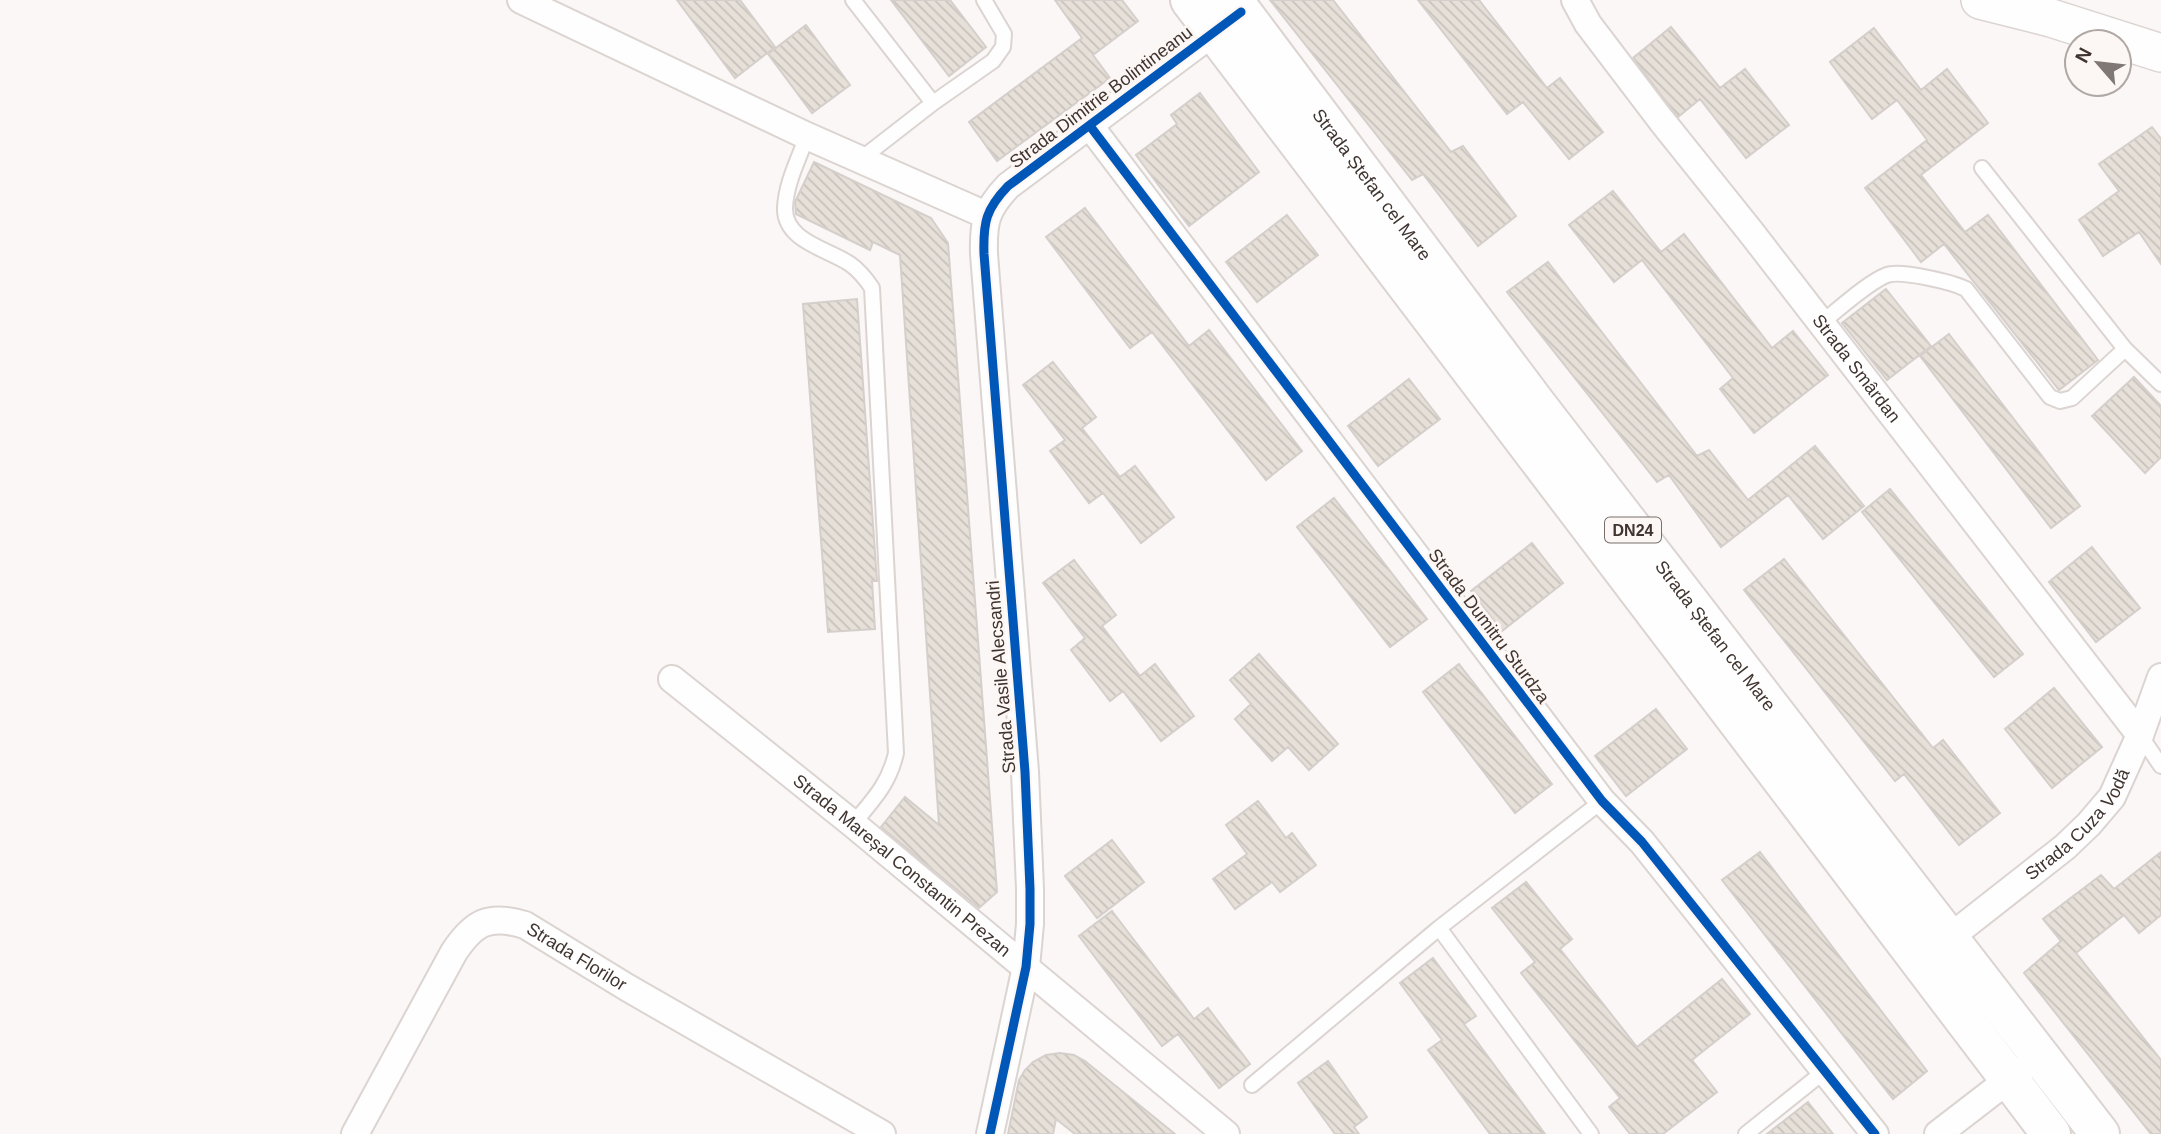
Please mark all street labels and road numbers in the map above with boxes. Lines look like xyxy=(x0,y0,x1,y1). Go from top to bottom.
street label: Strada Dimitrie Bolintineanu xyxy=(1006,22,1196,172)
street label: Strada Ștefan cel Mare xyxy=(1308,105,1435,264)
street label: Strada Smârdan xyxy=(1808,310,1904,426)
road number: DN24 xyxy=(1605,517,1661,542)
street label: Strada Dumitru Sturdza xyxy=(1424,545,1554,708)
street label: Strada Ștefan cel Mare xyxy=(1651,557,1779,715)
street label: Strada Vasile Alecsandri xyxy=(983,580,1019,774)
street label: Strada Cuza Vodă xyxy=(2021,765,2134,884)
street label: Strada Mareșal Constantin Prezan xyxy=(789,770,1015,961)
street label: Strada Florilor xyxy=(523,919,630,995)

